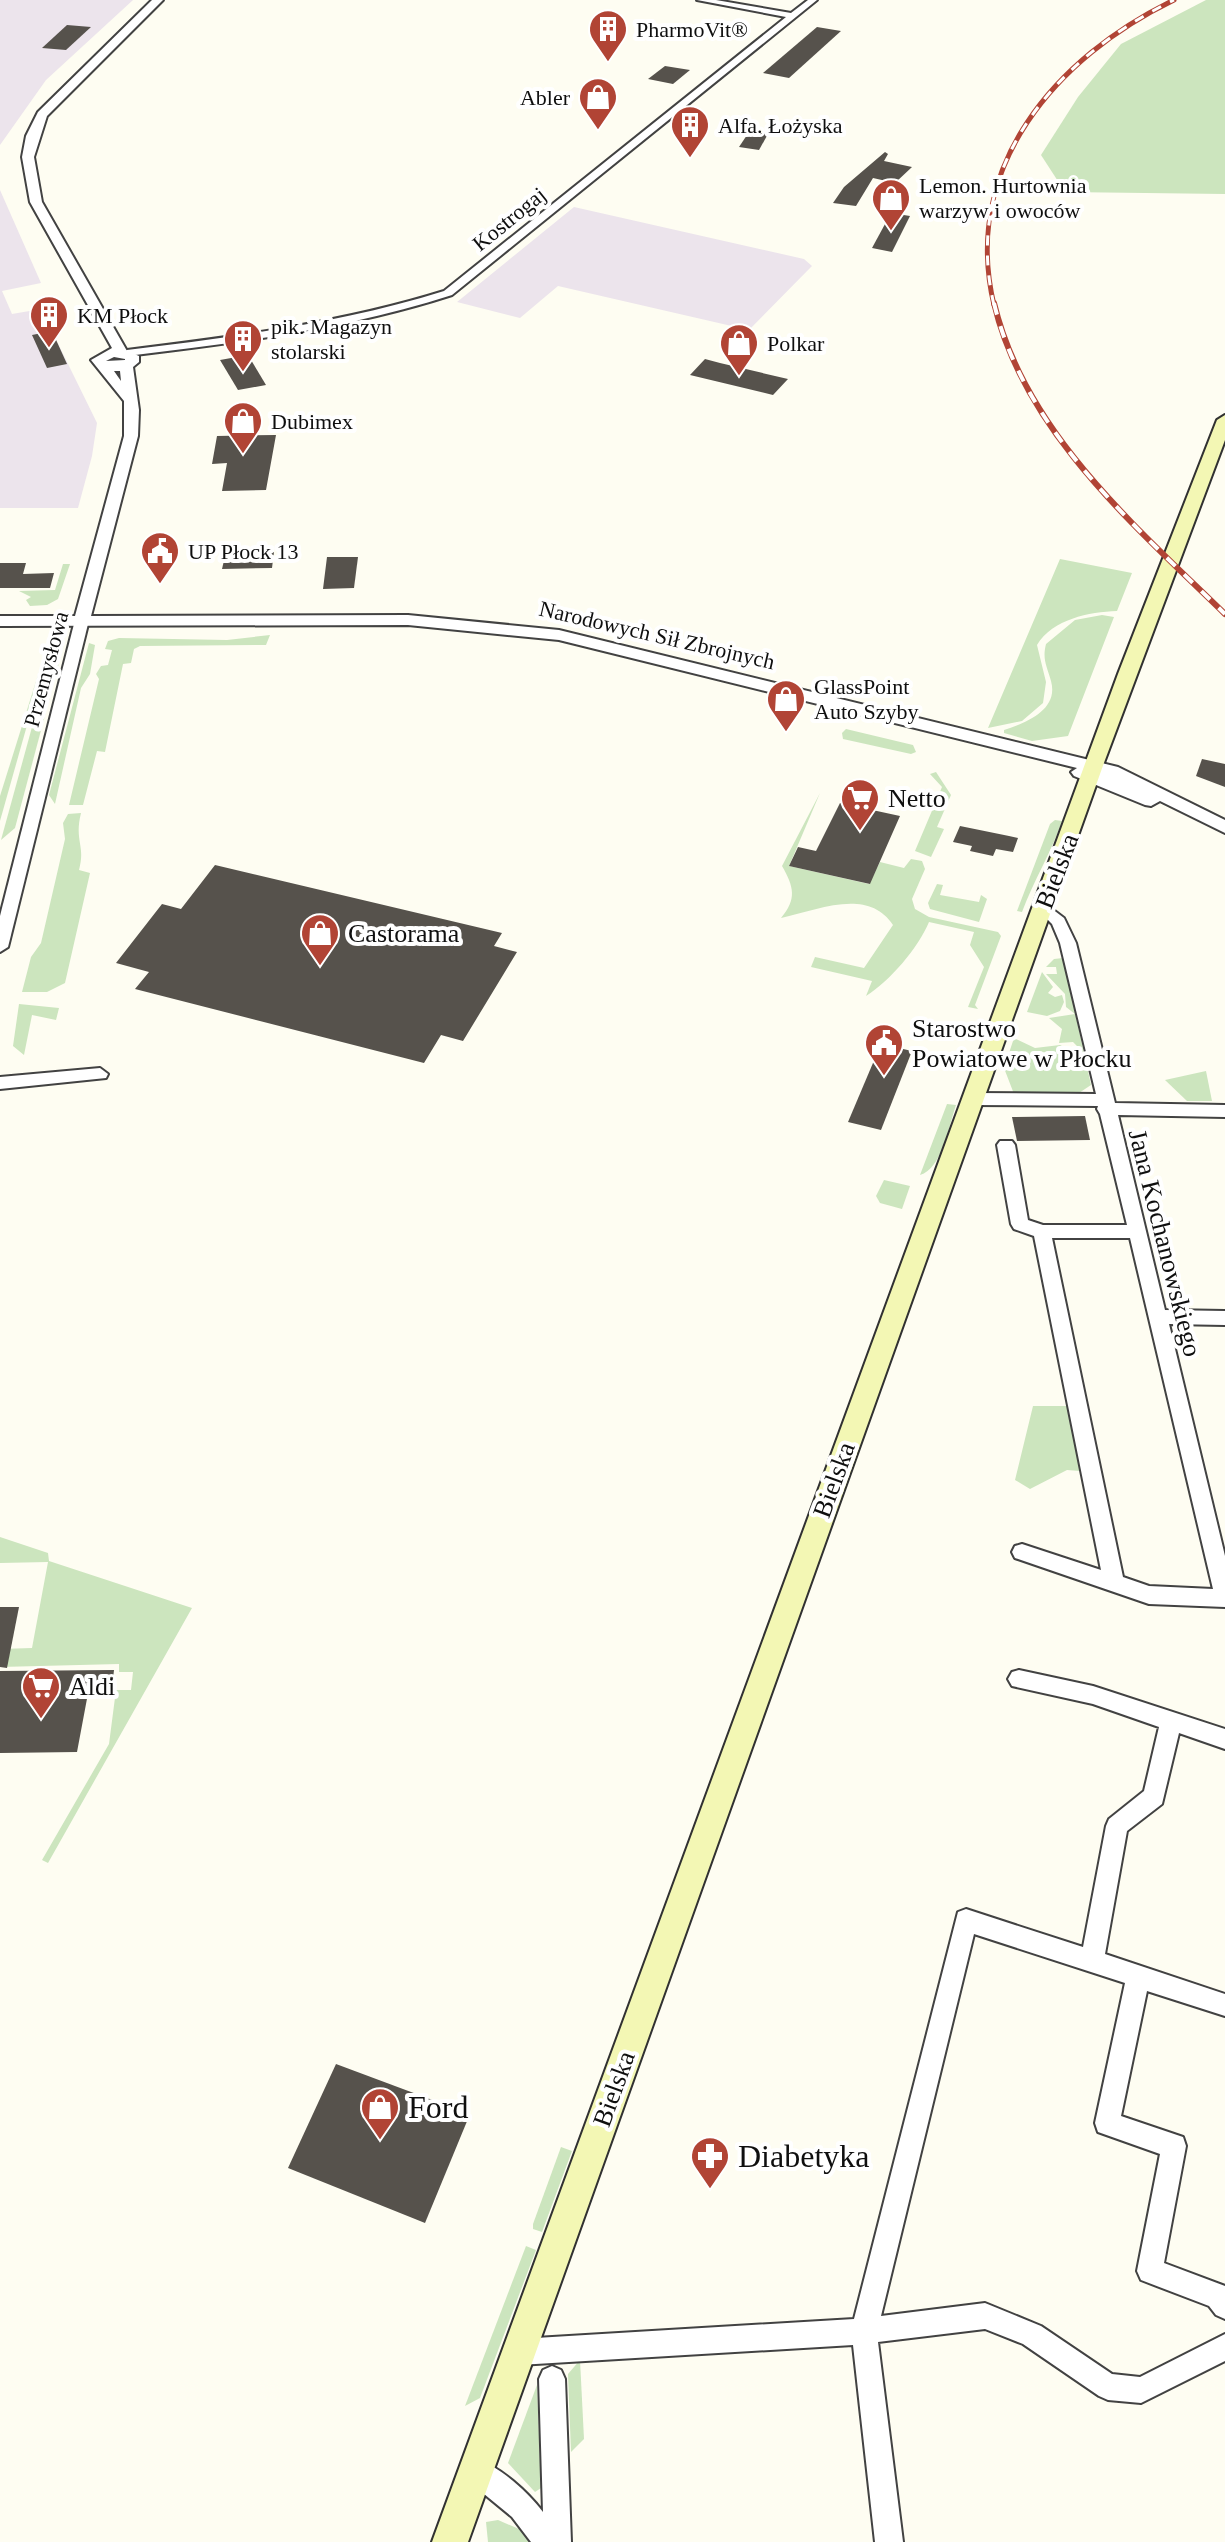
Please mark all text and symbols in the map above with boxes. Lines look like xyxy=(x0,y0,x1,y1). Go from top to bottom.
building icon: PharmoVit® xyxy=(587,8,629,63)
place label: PharmoVit® xyxy=(636,17,748,42)
shop icon: Abler xyxy=(577,76,619,131)
place label: Abler xyxy=(520,85,571,110)
building icon: Alfa. Łożyska xyxy=(669,104,711,159)
place label: Alfa. Łożyska xyxy=(718,113,843,138)
place label: Lemon. Hurtownia warzyw i owoców xyxy=(919,173,1087,223)
shop icon: Lemon. Hurtownia warzyw i owoców xyxy=(870,177,912,232)
street label: Kostrogaj xyxy=(467,182,551,256)
building icon: KM Płock xyxy=(28,294,70,349)
place label: KM Płock xyxy=(77,303,168,328)
place label: pik. Magazyn stolarski xyxy=(271,314,392,364)
building icon: pik. Magazyn stolarski xyxy=(222,318,264,373)
shop icon: Polkar xyxy=(718,322,760,377)
place label: Polkar xyxy=(767,331,825,356)
shop icon: Dubimex xyxy=(222,400,264,455)
place label: Dubimex xyxy=(271,409,353,434)
public building icon: UP Płock 13 xyxy=(139,530,181,585)
place label: UP Płock 13 xyxy=(188,539,298,564)
street label: Narodowych Sił Zbrojnych xyxy=(537,596,777,674)
street label: Przemysłowa xyxy=(19,608,73,729)
place label: GlassPoint Auto Szyby xyxy=(814,674,919,724)
shop icon: GlassPoint Auto Szyby xyxy=(765,678,807,733)
supermarket icon: Netto xyxy=(839,777,881,832)
place label: Netto xyxy=(888,784,946,813)
street label: Bielska xyxy=(1029,829,1085,913)
shop icon: Castorama xyxy=(299,912,341,967)
place label: Castorama xyxy=(348,919,460,948)
place label: Starostwo Powiatowe w Płocku xyxy=(912,1014,1132,1073)
public building icon: Starostwo Powiatowe w Płocku xyxy=(863,1022,905,1077)
street label: Jana Kochanowskiego xyxy=(1123,1126,1207,1360)
street label: Bielska xyxy=(807,1438,861,1522)
supermarket icon: Aldi xyxy=(20,1665,62,1720)
place label: Aldi xyxy=(69,1672,115,1701)
street label: Bielska xyxy=(587,2047,641,2131)
shop icon: Ford xyxy=(359,2086,401,2141)
place label: Ford xyxy=(408,2089,468,2125)
pharmacy icon: Diabetyka xyxy=(689,2135,731,2190)
place label: Diabetyka xyxy=(738,2138,870,2174)

